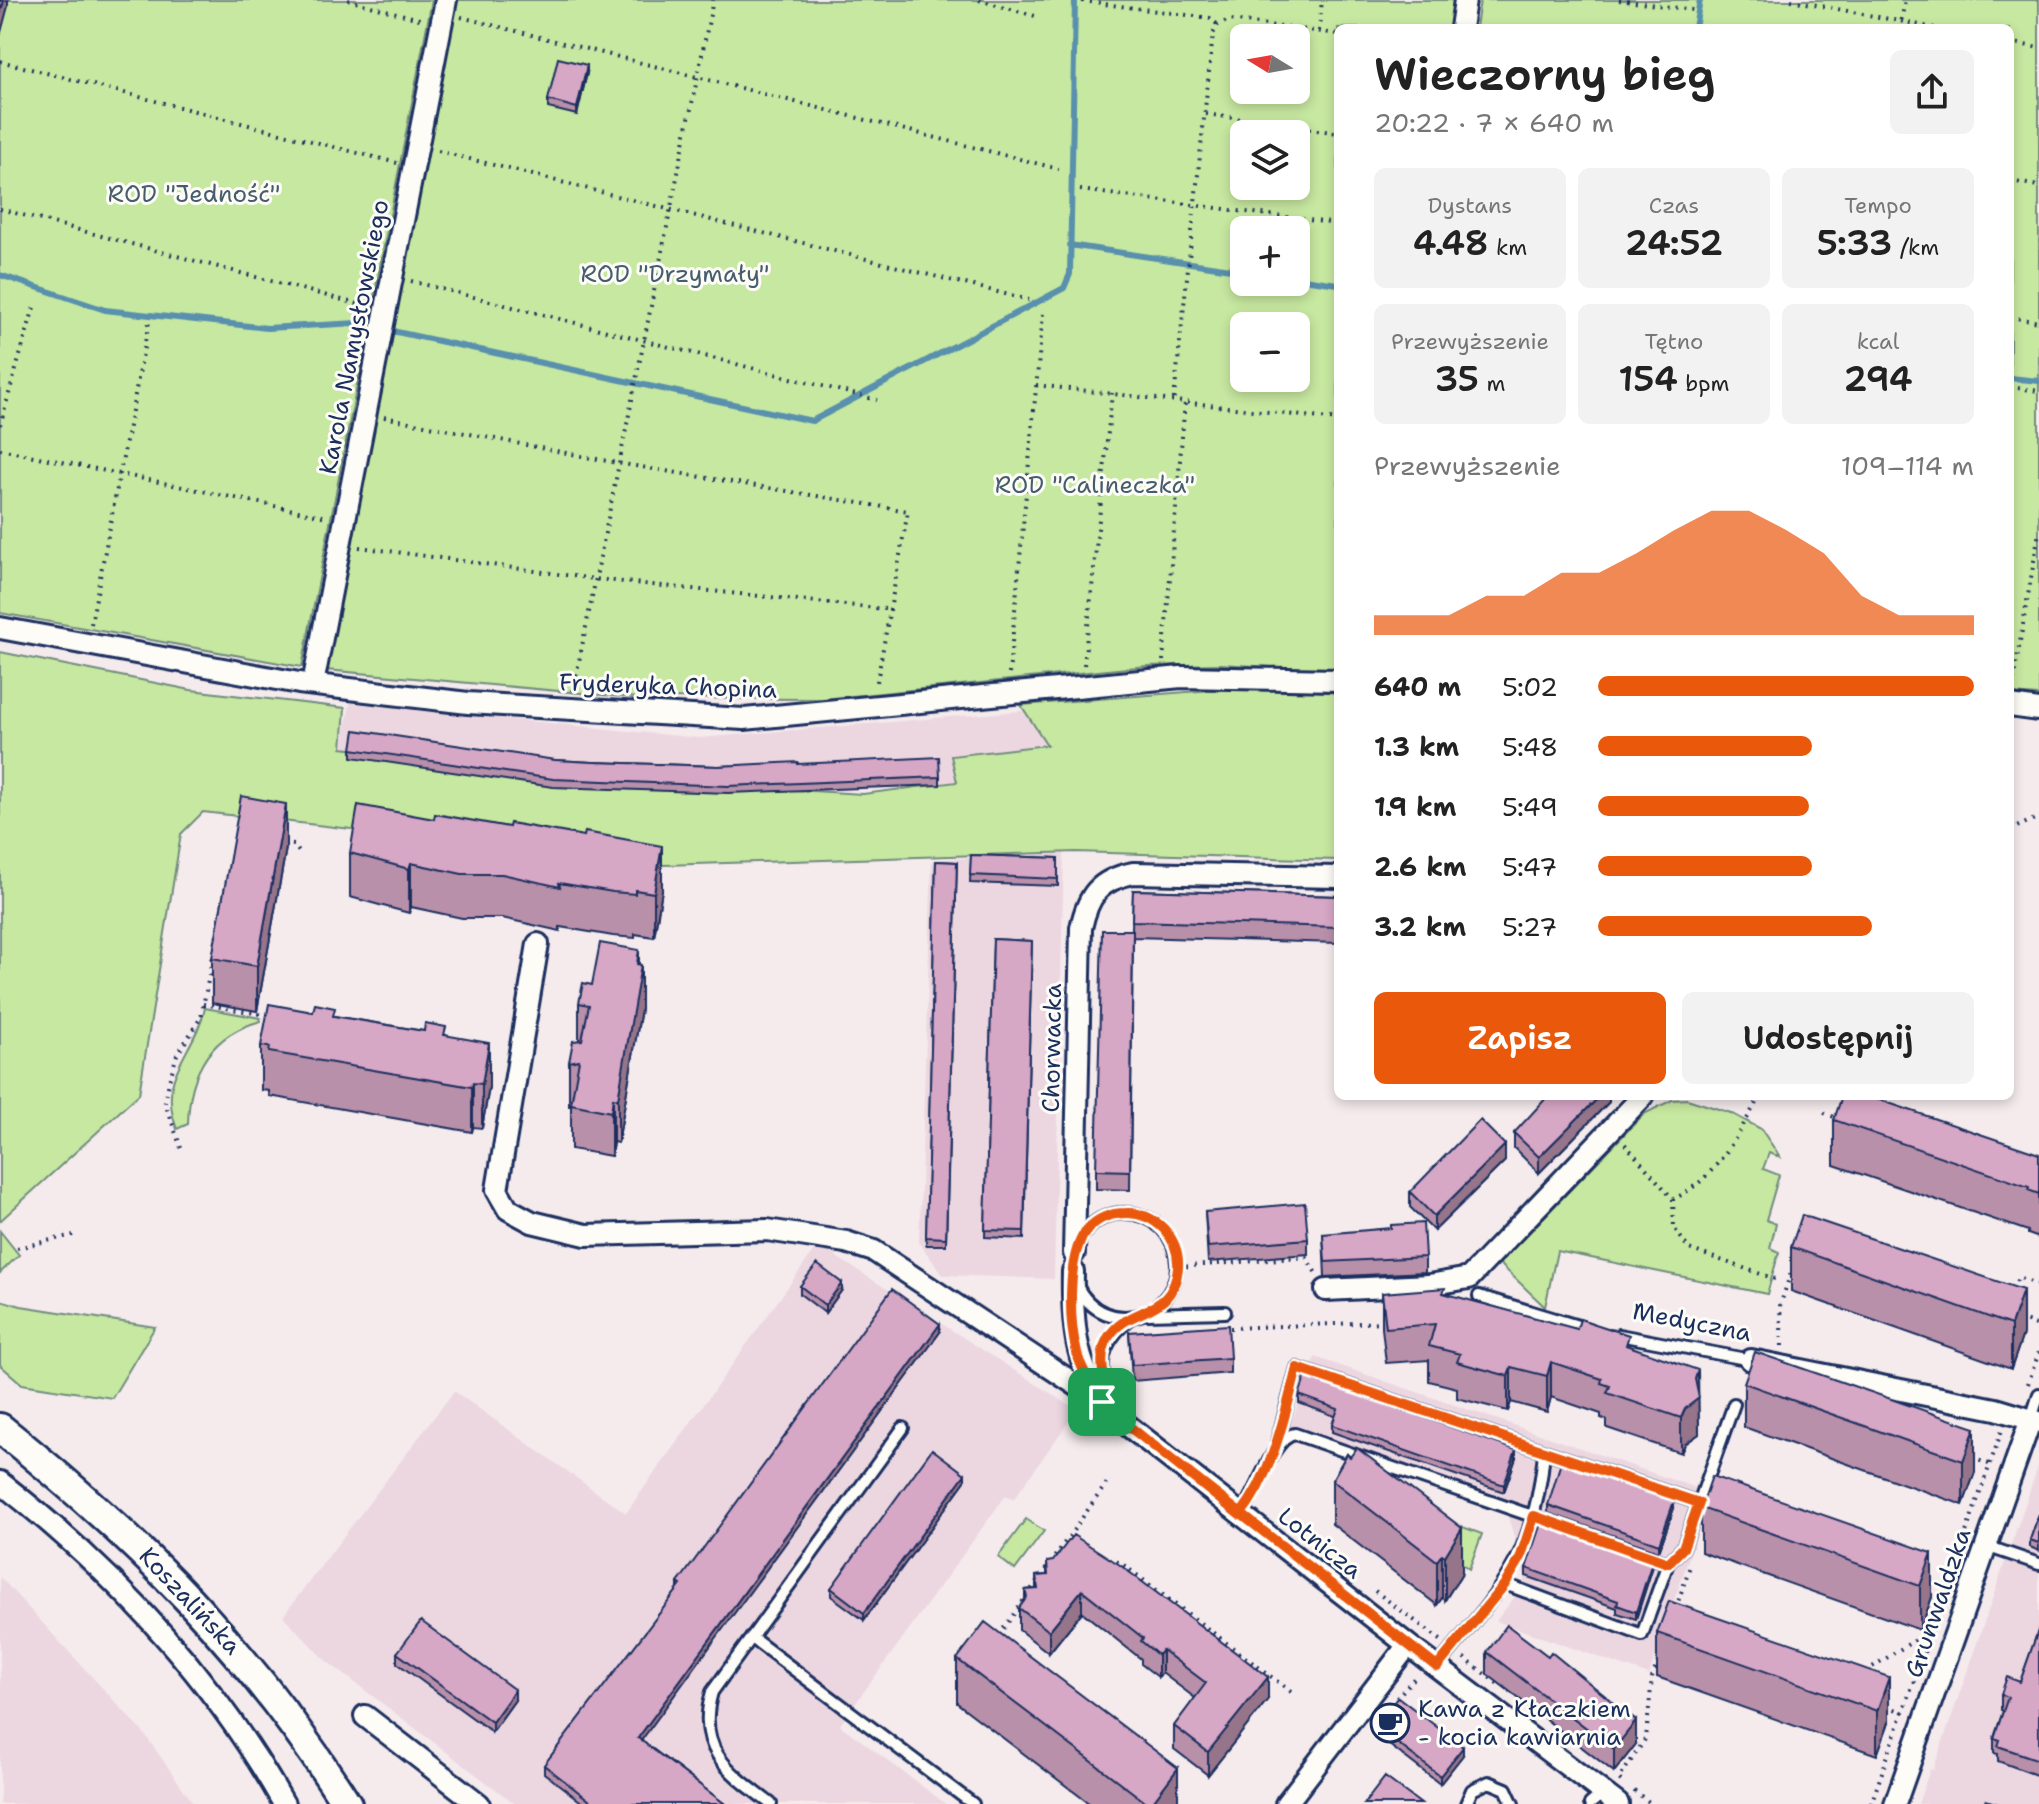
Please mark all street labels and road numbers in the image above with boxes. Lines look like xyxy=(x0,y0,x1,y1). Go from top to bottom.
street label: Karola Namysłowskiego xyxy=(312,197,396,477)
street label: Fryderyka Chopina xyxy=(558,666,778,706)
street label: Chorwacka xyxy=(1035,983,1069,1113)
street label: Medyczna xyxy=(1630,1295,1754,1349)
street label: Lotnicza xyxy=(1271,1500,1369,1586)
street label: Grunwaldzka xyxy=(1897,1524,1979,1682)
street label: Koszalińska xyxy=(132,1540,248,1662)

